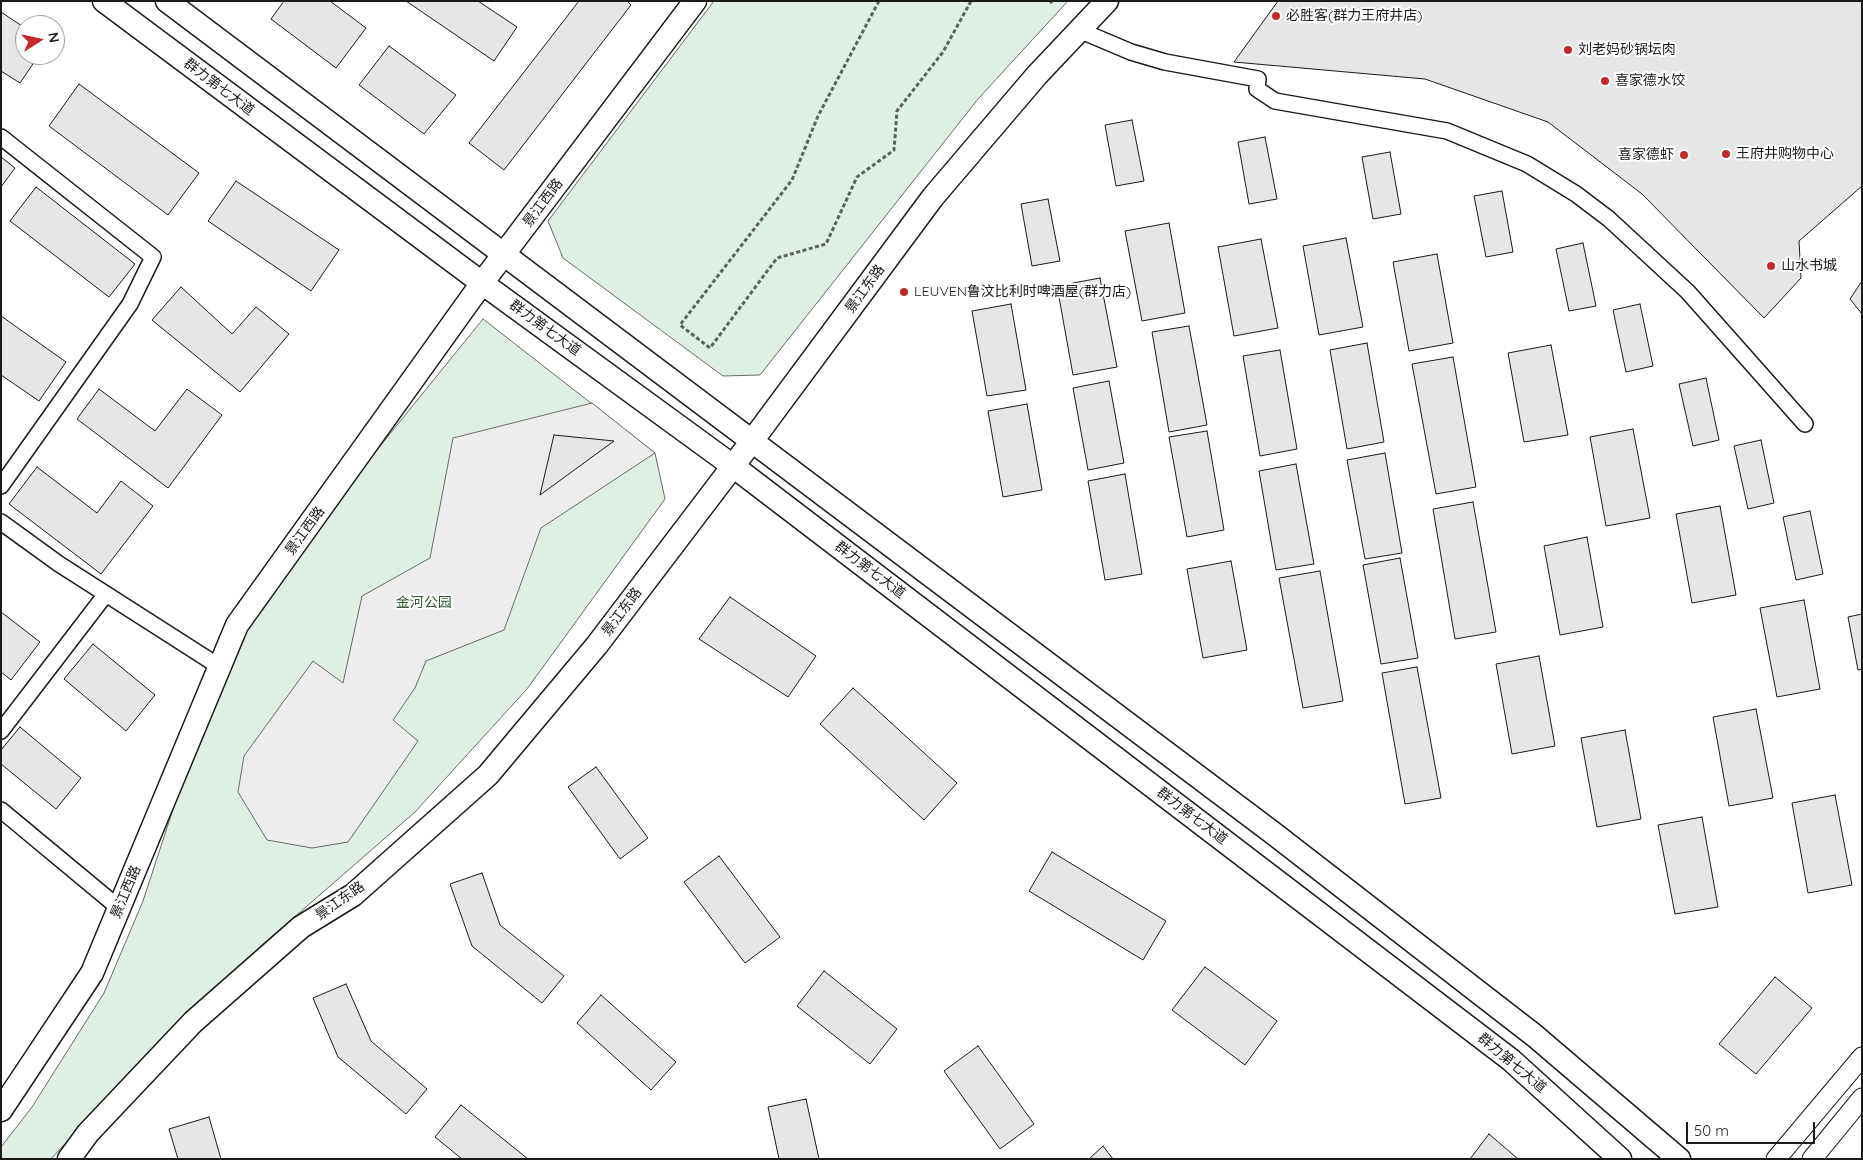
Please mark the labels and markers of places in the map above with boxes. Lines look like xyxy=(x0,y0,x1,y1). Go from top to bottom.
place label: 必胜客(群力王府井店) xyxy=(1286,8,1422,24)
marker: 必胜客(群力王府井店) xyxy=(1270,10,1282,22)
place label: 刘老妈砂锅坛肉 xyxy=(1578,42,1676,58)
marker: 刘老妈砂锅坛肉 xyxy=(1562,44,1574,56)
place label: 喜家德水饺 xyxy=(1615,73,1685,89)
marker: 喜家德水饺 xyxy=(1599,75,1611,87)
place label: 王府井购物中心 xyxy=(1736,146,1834,162)
place label: 喜家德虾 xyxy=(1618,147,1674,163)
marker: 王府井购物中心 xyxy=(1720,148,1732,160)
marker: 喜家德虾 xyxy=(1678,149,1690,161)
place label: 山水书城 xyxy=(1781,258,1837,274)
marker: 山水书城 xyxy=(1765,260,1777,272)
place label: LEUVEN鲁汶比利时啤酒屋(群力店) xyxy=(914,284,1131,300)
marker: LEUVEN鲁汶比利时啤酒屋(群力店) xyxy=(898,286,910,298)

